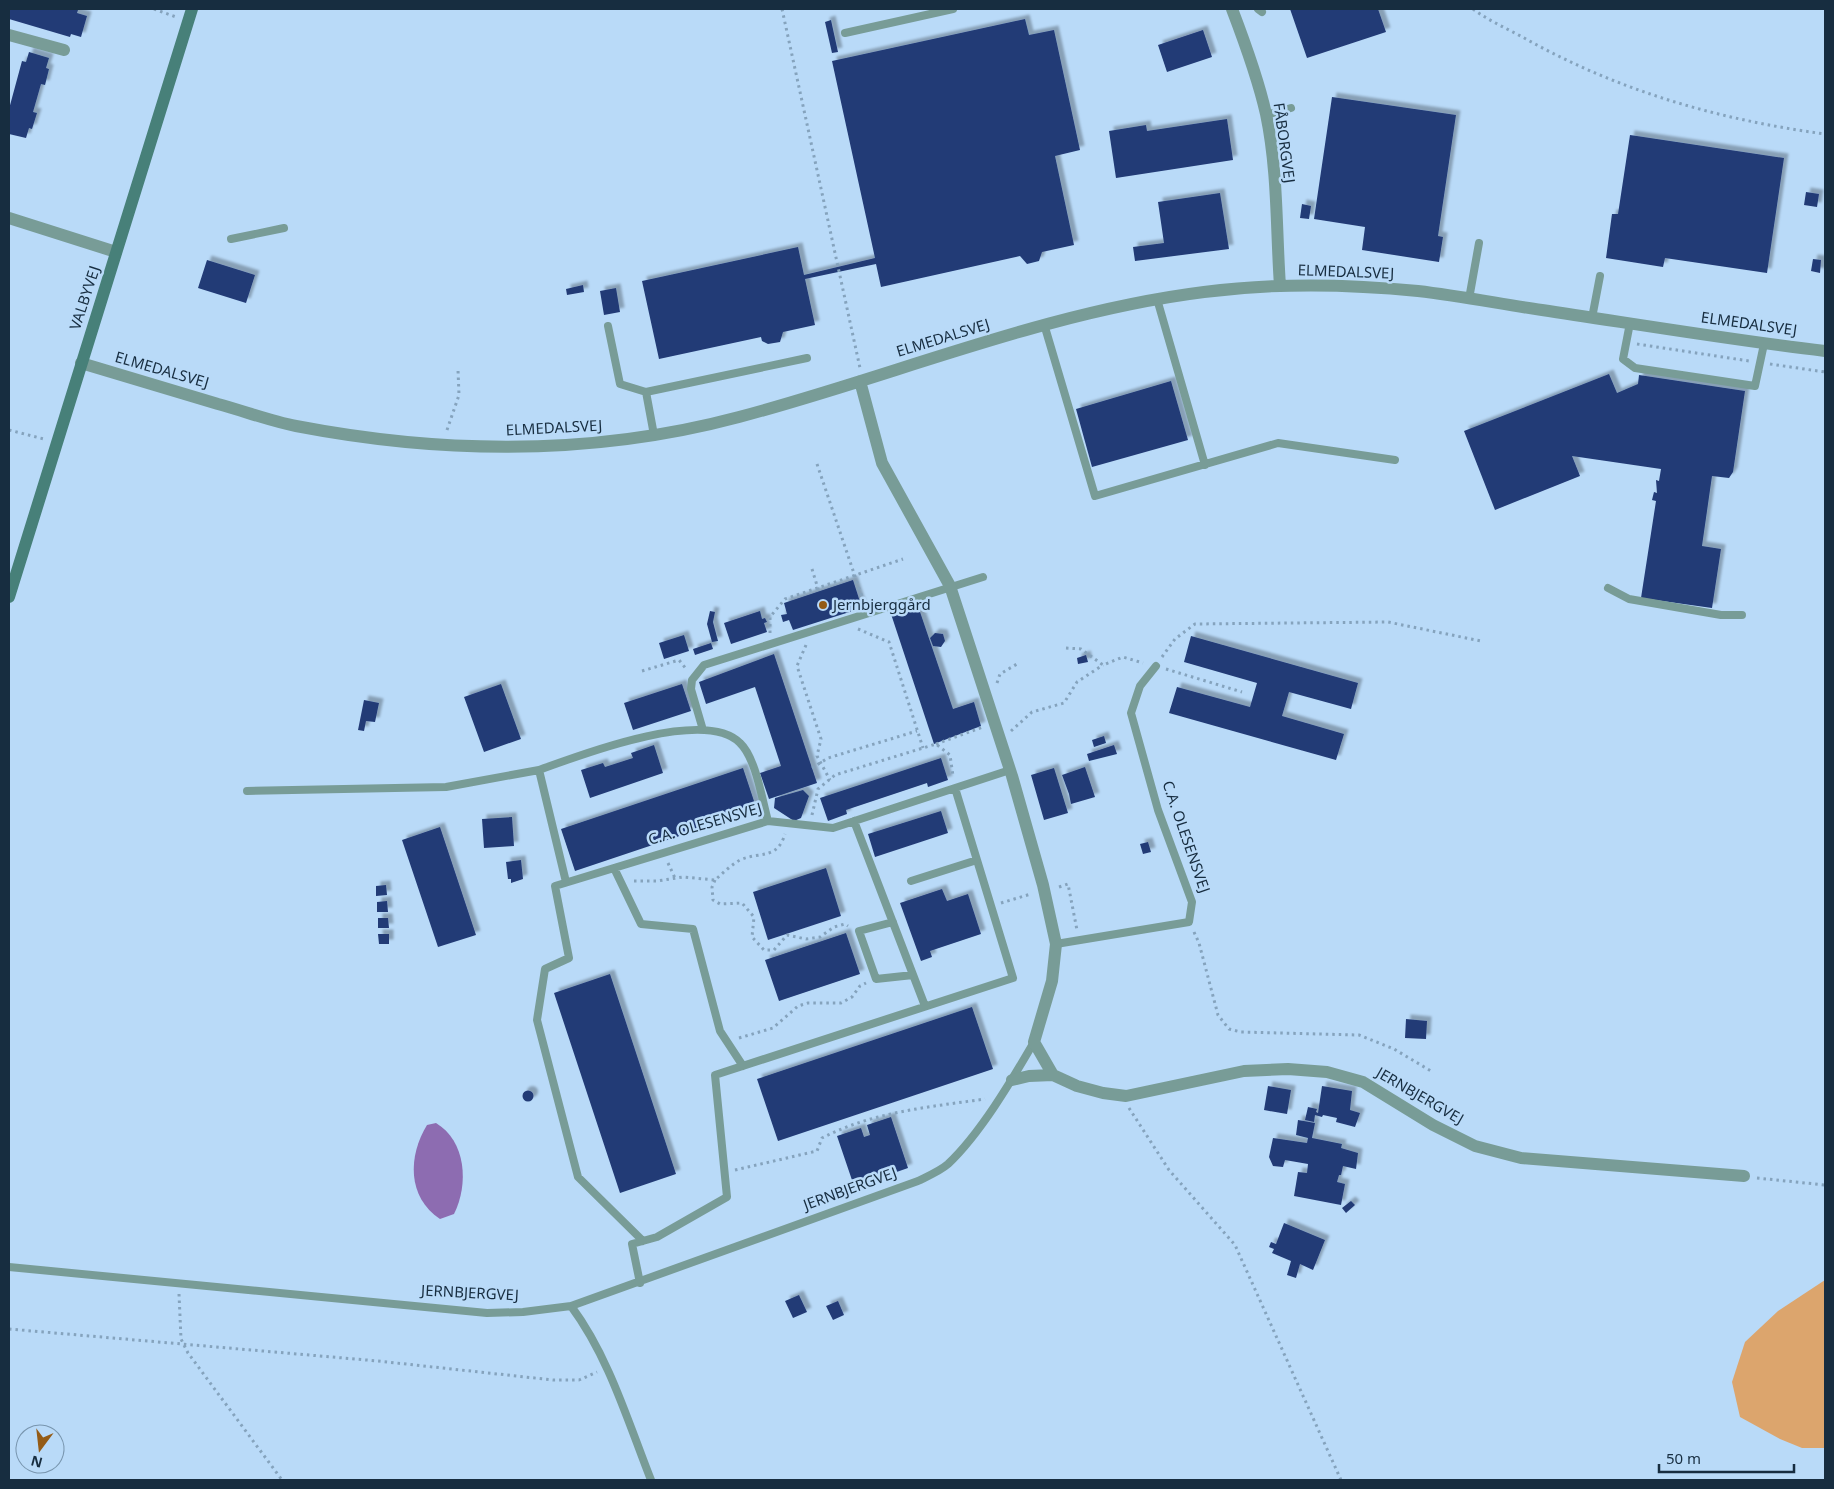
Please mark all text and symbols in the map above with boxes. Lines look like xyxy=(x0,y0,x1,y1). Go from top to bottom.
street label: FÅBORGVEJ xyxy=(1269,101,1301,184)
street label: ELMEDALSVEJ xyxy=(1297,259,1395,283)
street label: VALBYVEJ xyxy=(64,263,104,332)
street label: ELMEDALSVEJ xyxy=(1700,306,1798,340)
street label: ELMEDALSVEJ xyxy=(893,313,992,361)
street label: ELMEDALSVEJ xyxy=(113,346,212,392)
street label: ELMEDALSVEJ xyxy=(505,414,603,440)
place label: Jernbjerggård xyxy=(831,594,931,614)
marker: Jernbjerggård xyxy=(817,599,829,611)
street label: C.A. OLESENSVEJ xyxy=(1158,778,1216,895)
street label: C.A. OLESENSVEJ xyxy=(646,797,764,849)
street label: JERNBJERGVEJ xyxy=(1371,1061,1468,1128)
street label: JERNBJERGVEJ xyxy=(798,1162,899,1215)
street label: JERNBJERGVEJ xyxy=(419,1279,519,1305)
north arrow xyxy=(15,1424,65,1474)
scale bar xyxy=(1659,1442,1794,1474)
text: 50 m xyxy=(1666,1448,1701,1468)
text: N xyxy=(29,1451,44,1473)

